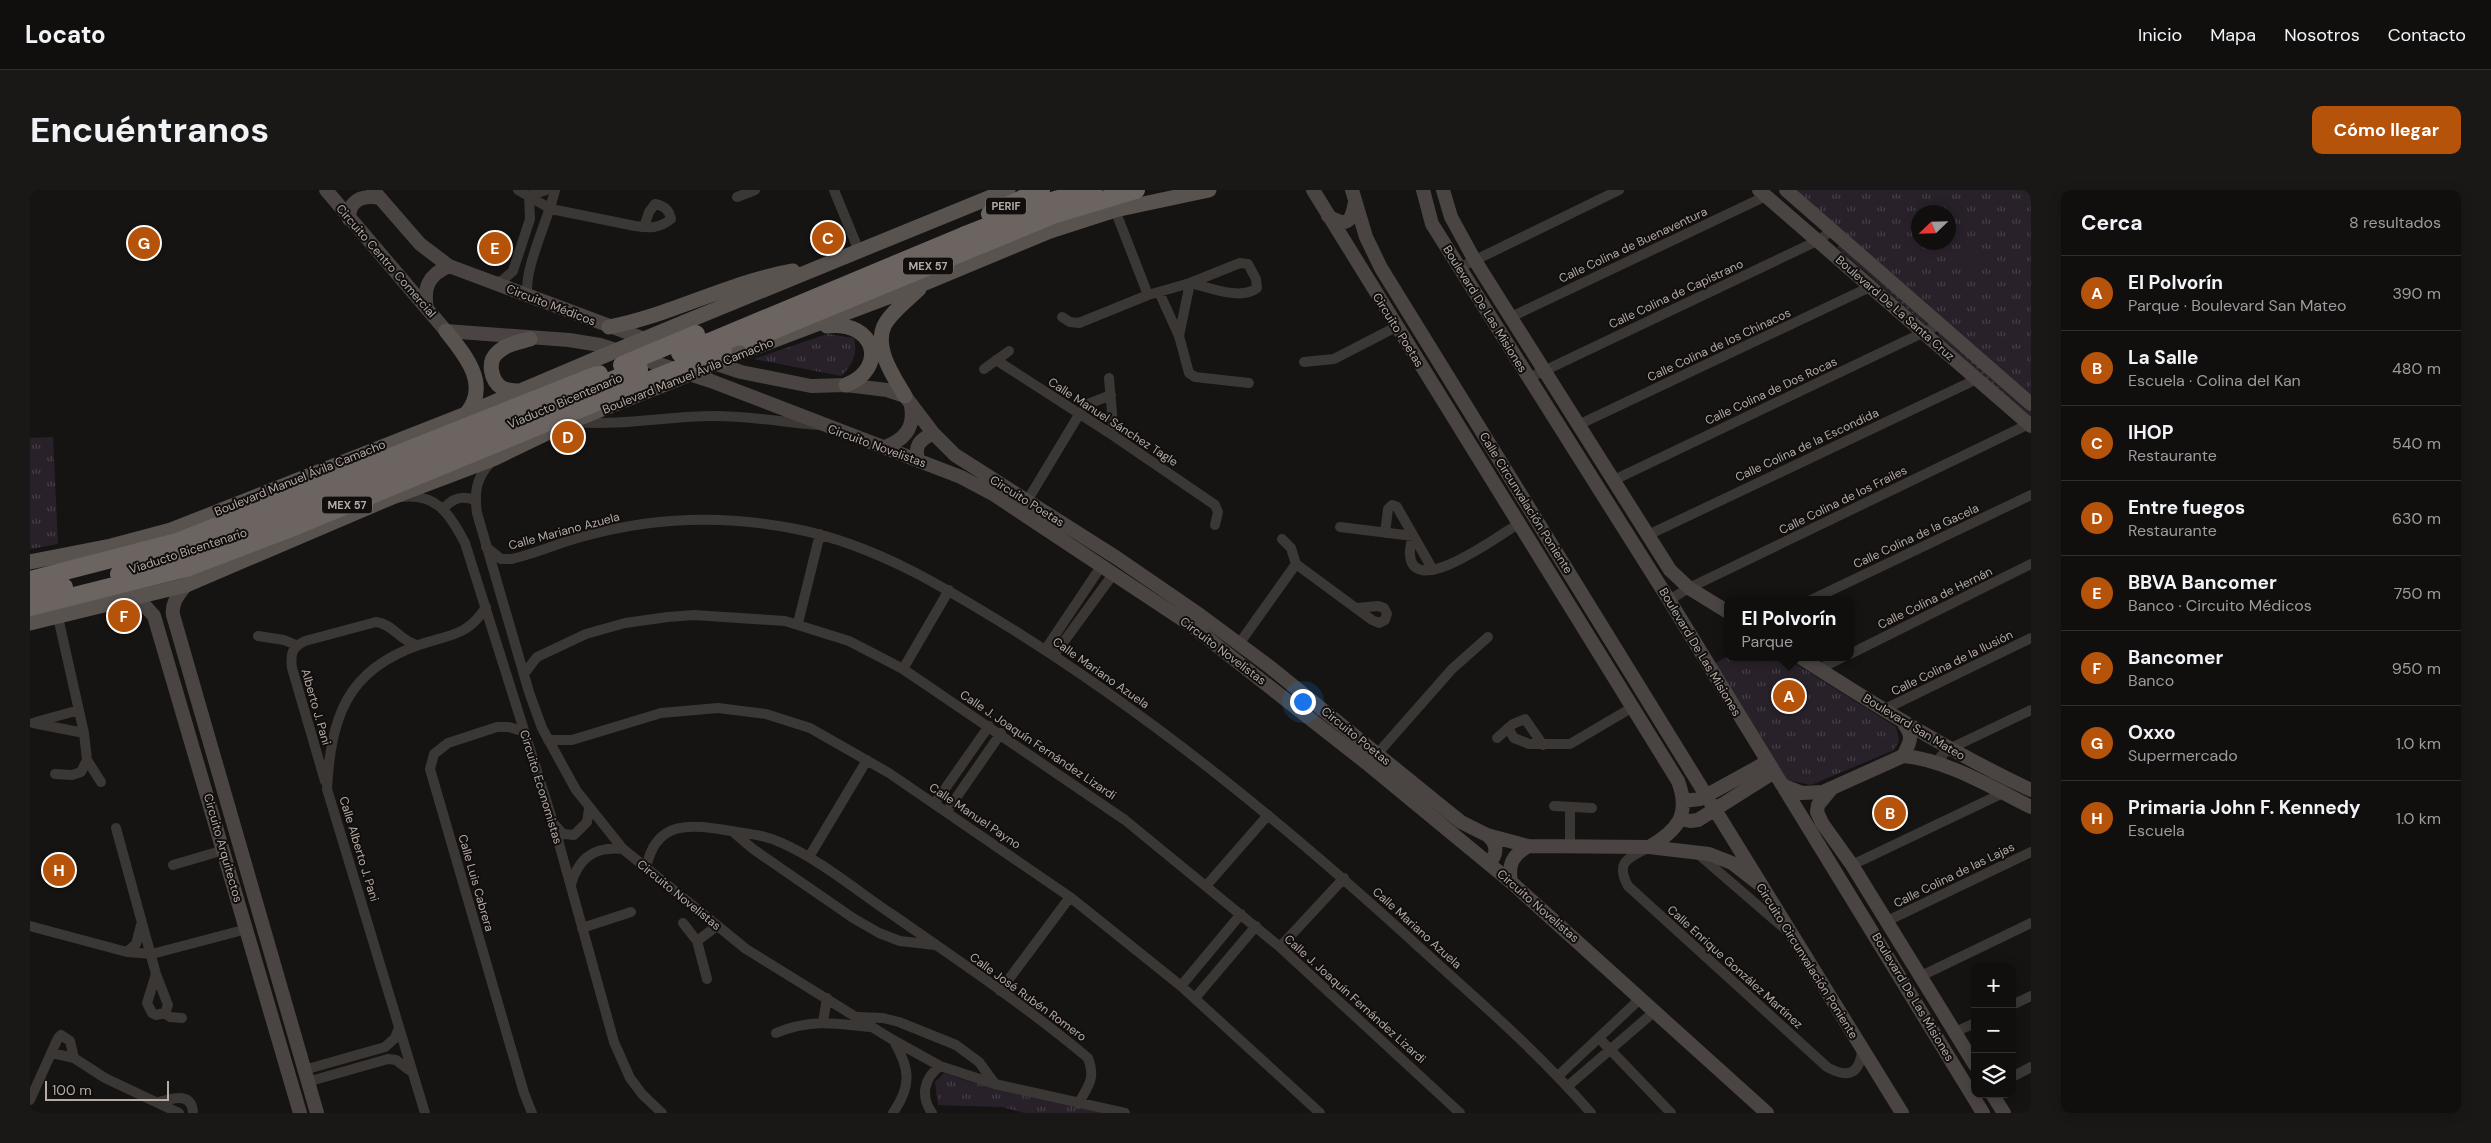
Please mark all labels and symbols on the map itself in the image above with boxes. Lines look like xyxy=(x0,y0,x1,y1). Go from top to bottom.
road number: PERIF xyxy=(986,198,1026,214)
street label: Circuito Centro Comercial xyxy=(332,201,440,321)
street label: Calle Colina de Buenaventura xyxy=(1556,203,1710,287)
north arrow xyxy=(1911,205,1956,250)
pin: C xyxy=(812,219,844,257)
pin: G xyxy=(128,224,160,262)
pin: E xyxy=(479,229,511,267)
street label: Boulevard De Las Misiones xyxy=(1439,242,1531,376)
street label: Boulevard De La Santa Cruz xyxy=(1832,252,1958,364)
street label: Calle Colina de Capistrano xyxy=(1606,256,1746,332)
road number: MEX 57 xyxy=(903,258,953,274)
street label: Circuito Médicos xyxy=(504,281,598,329)
street label: Circuito Poetas xyxy=(1369,290,1427,370)
street label: Calle Colina de los Chinacos xyxy=(1645,305,1793,385)
street label: Boulevard Manuel Ávila Camacho xyxy=(600,334,776,418)
street label: Calle Colina de Dos Rocas xyxy=(1702,353,1840,429)
street label: Viaducto Bicentenario xyxy=(505,370,625,432)
street label: Calle Manuel Sánchez Tagle xyxy=(1045,374,1181,470)
street label: Calle Colina de la Escondida xyxy=(1733,405,1881,485)
pin: D xyxy=(552,418,584,456)
street label: Circuito Novelistas xyxy=(826,421,928,471)
street label: Calle Circunvalación Poniente xyxy=(1476,429,1576,577)
street label: Boulevard Manuel Ávila Camacho xyxy=(212,436,388,520)
street label: Calle Colina de los Frailes xyxy=(1776,462,1910,538)
street label: Circuito Poetas xyxy=(987,472,1067,530)
road number: MEX 57 xyxy=(322,496,372,514)
street label: Calle Colina de la Gacela xyxy=(1851,500,1981,572)
street label: Calle Mariano Azuela xyxy=(507,508,621,554)
street label: Viaducto Bicentenario xyxy=(127,524,249,578)
street label: Calle Colina de Hernán xyxy=(1875,563,1995,633)
street label: Boulevard De Las Misiones xyxy=(1655,585,1745,719)
pin: F xyxy=(108,597,140,635)
street label: Circuito Novelistas xyxy=(1177,613,1269,689)
street label: Calle Colina de la Ilusión xyxy=(1888,626,2016,699)
street label: Calle Mariano Azuela xyxy=(1050,634,1152,712)
street label: Alberto J. Pani xyxy=(297,667,335,747)
pin: A xyxy=(1773,677,1805,715)
street label: Calle J. Joaquín Fernández Lizardi xyxy=(957,687,1119,803)
your location xyxy=(1290,689,1316,715)
street label: Boulevard San Mateo xyxy=(1860,690,1968,764)
street label: Circuito Poetas xyxy=(1318,703,1394,769)
street label: Circuito Economistas xyxy=(516,728,566,846)
street label: Calle Manuel Payno xyxy=(926,779,1024,853)
street label: Circuito Arquitectos xyxy=(200,792,246,904)
pin: B xyxy=(1874,794,1906,832)
street label: Calle Alberto J. Pani xyxy=(335,795,383,904)
street label: Calle Luis Cabrera xyxy=(454,833,498,933)
street label: Calle Colina de las Lajas xyxy=(1891,839,2017,911)
pin: H xyxy=(43,851,75,889)
street label: Circuito Novelistas xyxy=(634,856,724,934)
street label: Circuito Novelistas xyxy=(1494,866,1582,946)
street label: Circuito Circunvalación Poniente xyxy=(1752,880,1862,1042)
street label: Calle Mariano Azuela xyxy=(1369,884,1465,972)
street label: Calle Enrique González Martínez xyxy=(1664,902,1806,1032)
street label: Boulevard De Las Misiones xyxy=(1868,930,1958,1064)
street label: Calle J. Joaquín Fernández Lizardi xyxy=(1281,931,1429,1067)
street label: Calle José Rubén Romero xyxy=(966,949,1090,1045)
scale bar xyxy=(45,1078,169,1101)

